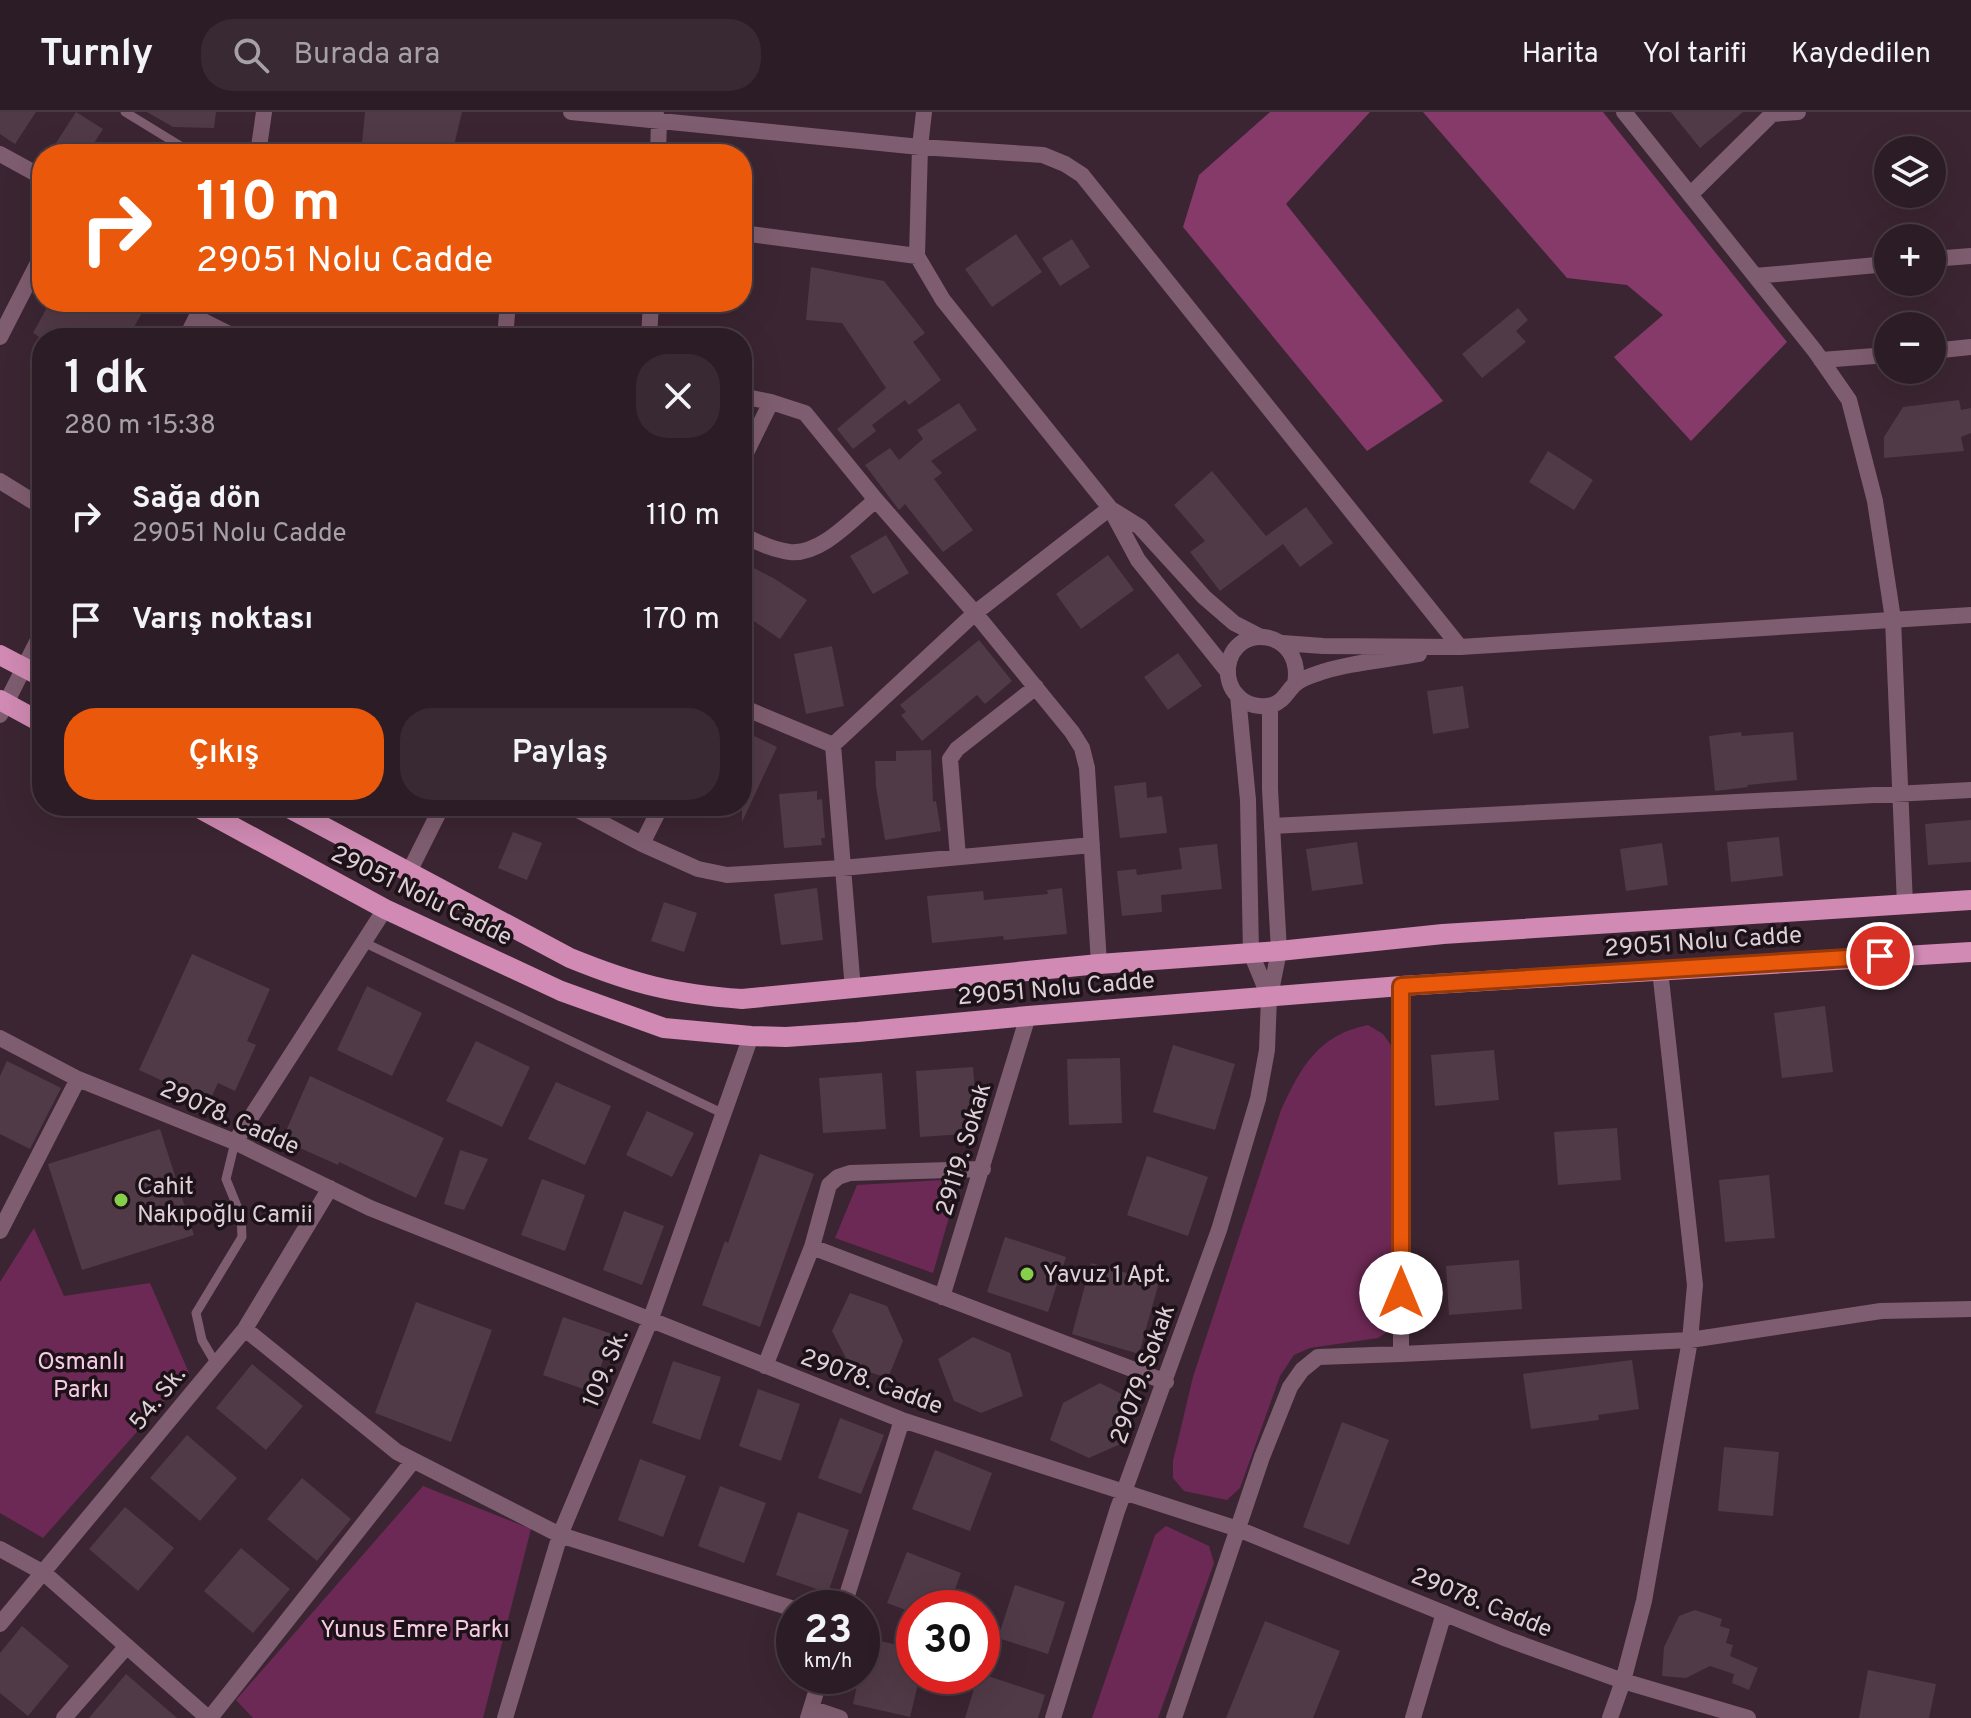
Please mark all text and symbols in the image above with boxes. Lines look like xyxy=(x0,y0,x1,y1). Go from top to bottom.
search box xyxy=(201,19,761,91)
text: Turnly xyxy=(40,31,153,80)
icon: search xyxy=(229,33,273,77)
text: Burada ara xyxy=(293,37,440,74)
text: Harita xyxy=(1522,37,1598,73)
text: Yol tarifi xyxy=(1642,37,1747,73)
text: Kaydedilen xyxy=(1791,37,1931,73)
map controls xyxy=(1874,136,1946,384)
button: layers xyxy=(1874,136,1946,208)
text: 110 m xyxy=(196,170,341,240)
icon: right xyxy=(64,176,168,280)
button: + xyxy=(1874,224,1946,296)
text: 29051 Nolu Cadde xyxy=(196,239,493,285)
button: − xyxy=(1874,312,1946,384)
text: 1 dk xyxy=(64,350,148,410)
button: close xyxy=(636,354,720,438)
text: 280 m · 15:38 xyxy=(64,410,216,443)
text: Sağa dön xyxy=(132,481,261,518)
icon: right xyxy=(64,494,108,538)
text: 110 m xyxy=(646,498,720,535)
text: 29051 Nolu Cadde xyxy=(132,518,347,551)
icon: arrive xyxy=(64,598,108,642)
text: Varış noktası xyxy=(132,602,313,639)
text: 170 m xyxy=(642,602,720,639)
button: Çıkış xyxy=(64,708,384,800)
button: Paylaş xyxy=(400,708,720,800)
street label: 29051 Nolu Cadde xyxy=(326,840,517,954)
street label: 29051 Nolu Cadde xyxy=(1603,921,1803,965)
pin xyxy=(1846,922,1914,990)
icon: arrive xyxy=(1858,934,1902,978)
street label: 29051 Nolu Cadde xyxy=(956,966,1156,1014)
street label: 29078. Cadde xyxy=(155,1075,303,1163)
street label: 29119. Sokak xyxy=(931,1080,999,1220)
place label: Cahit Nakıpoğlu Camii xyxy=(137,1173,313,1231)
marker: Cahit Nakıpoğlu Camii xyxy=(112,1191,130,1209)
position arrow xyxy=(1359,1251,1443,1335)
place label: Yavuz 1 Apt. xyxy=(1043,1261,1170,1291)
marker: Yavuz 1 Apt. xyxy=(1018,1265,1036,1283)
street label: 29079. Sokak xyxy=(1105,1301,1183,1449)
street label: 109. Sk. xyxy=(577,1325,637,1413)
street label: 29078. Cadde xyxy=(796,1343,947,1423)
park label: Osmanlı Parkı xyxy=(37,1348,125,1406)
street label: 54. Sk. xyxy=(124,1361,193,1437)
street label: 29078. Cadde xyxy=(1406,1562,1556,1646)
speed limit sign: 30 xyxy=(896,1590,1000,1694)
text: 23 xyxy=(804,1607,852,1657)
park label: Yunus Emre Parkı xyxy=(320,1616,510,1646)
text: km/h xyxy=(804,1649,852,1675)

